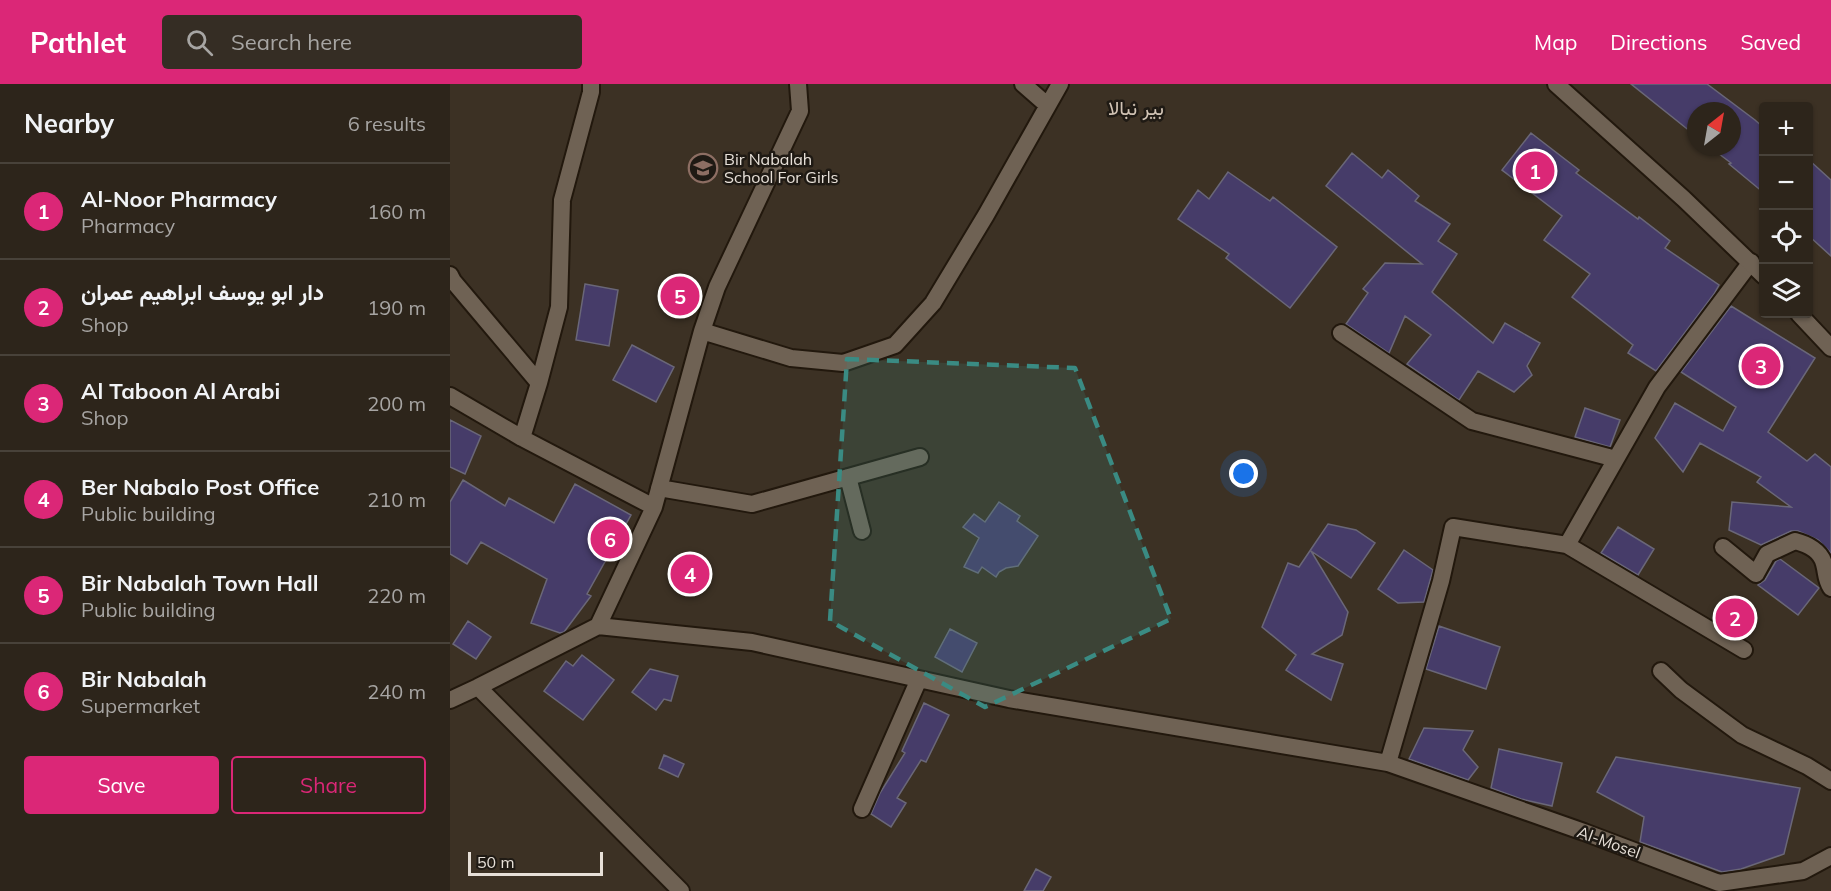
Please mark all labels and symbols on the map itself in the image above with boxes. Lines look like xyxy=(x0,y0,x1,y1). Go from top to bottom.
district label: بير نبالا xyxy=(1108,95,1164,121)
north arrow xyxy=(1687,102,1741,156)
pin: 1 xyxy=(1516,148,1554,194)
place label: Bir Nabalah School For Girls xyxy=(724,149,838,187)
school or university icon: Bir Nabalah School For Girls xyxy=(687,152,719,184)
pin: 5 xyxy=(660,274,700,318)
pin: 3 xyxy=(1742,344,1780,388)
your location xyxy=(1229,459,1258,488)
pin: 6 xyxy=(590,516,630,562)
pin: 4 xyxy=(670,552,710,596)
pin: 2 xyxy=(1716,596,1754,640)
street label: Al-Mosel xyxy=(1575,821,1643,863)
scale bar xyxy=(468,849,603,876)

